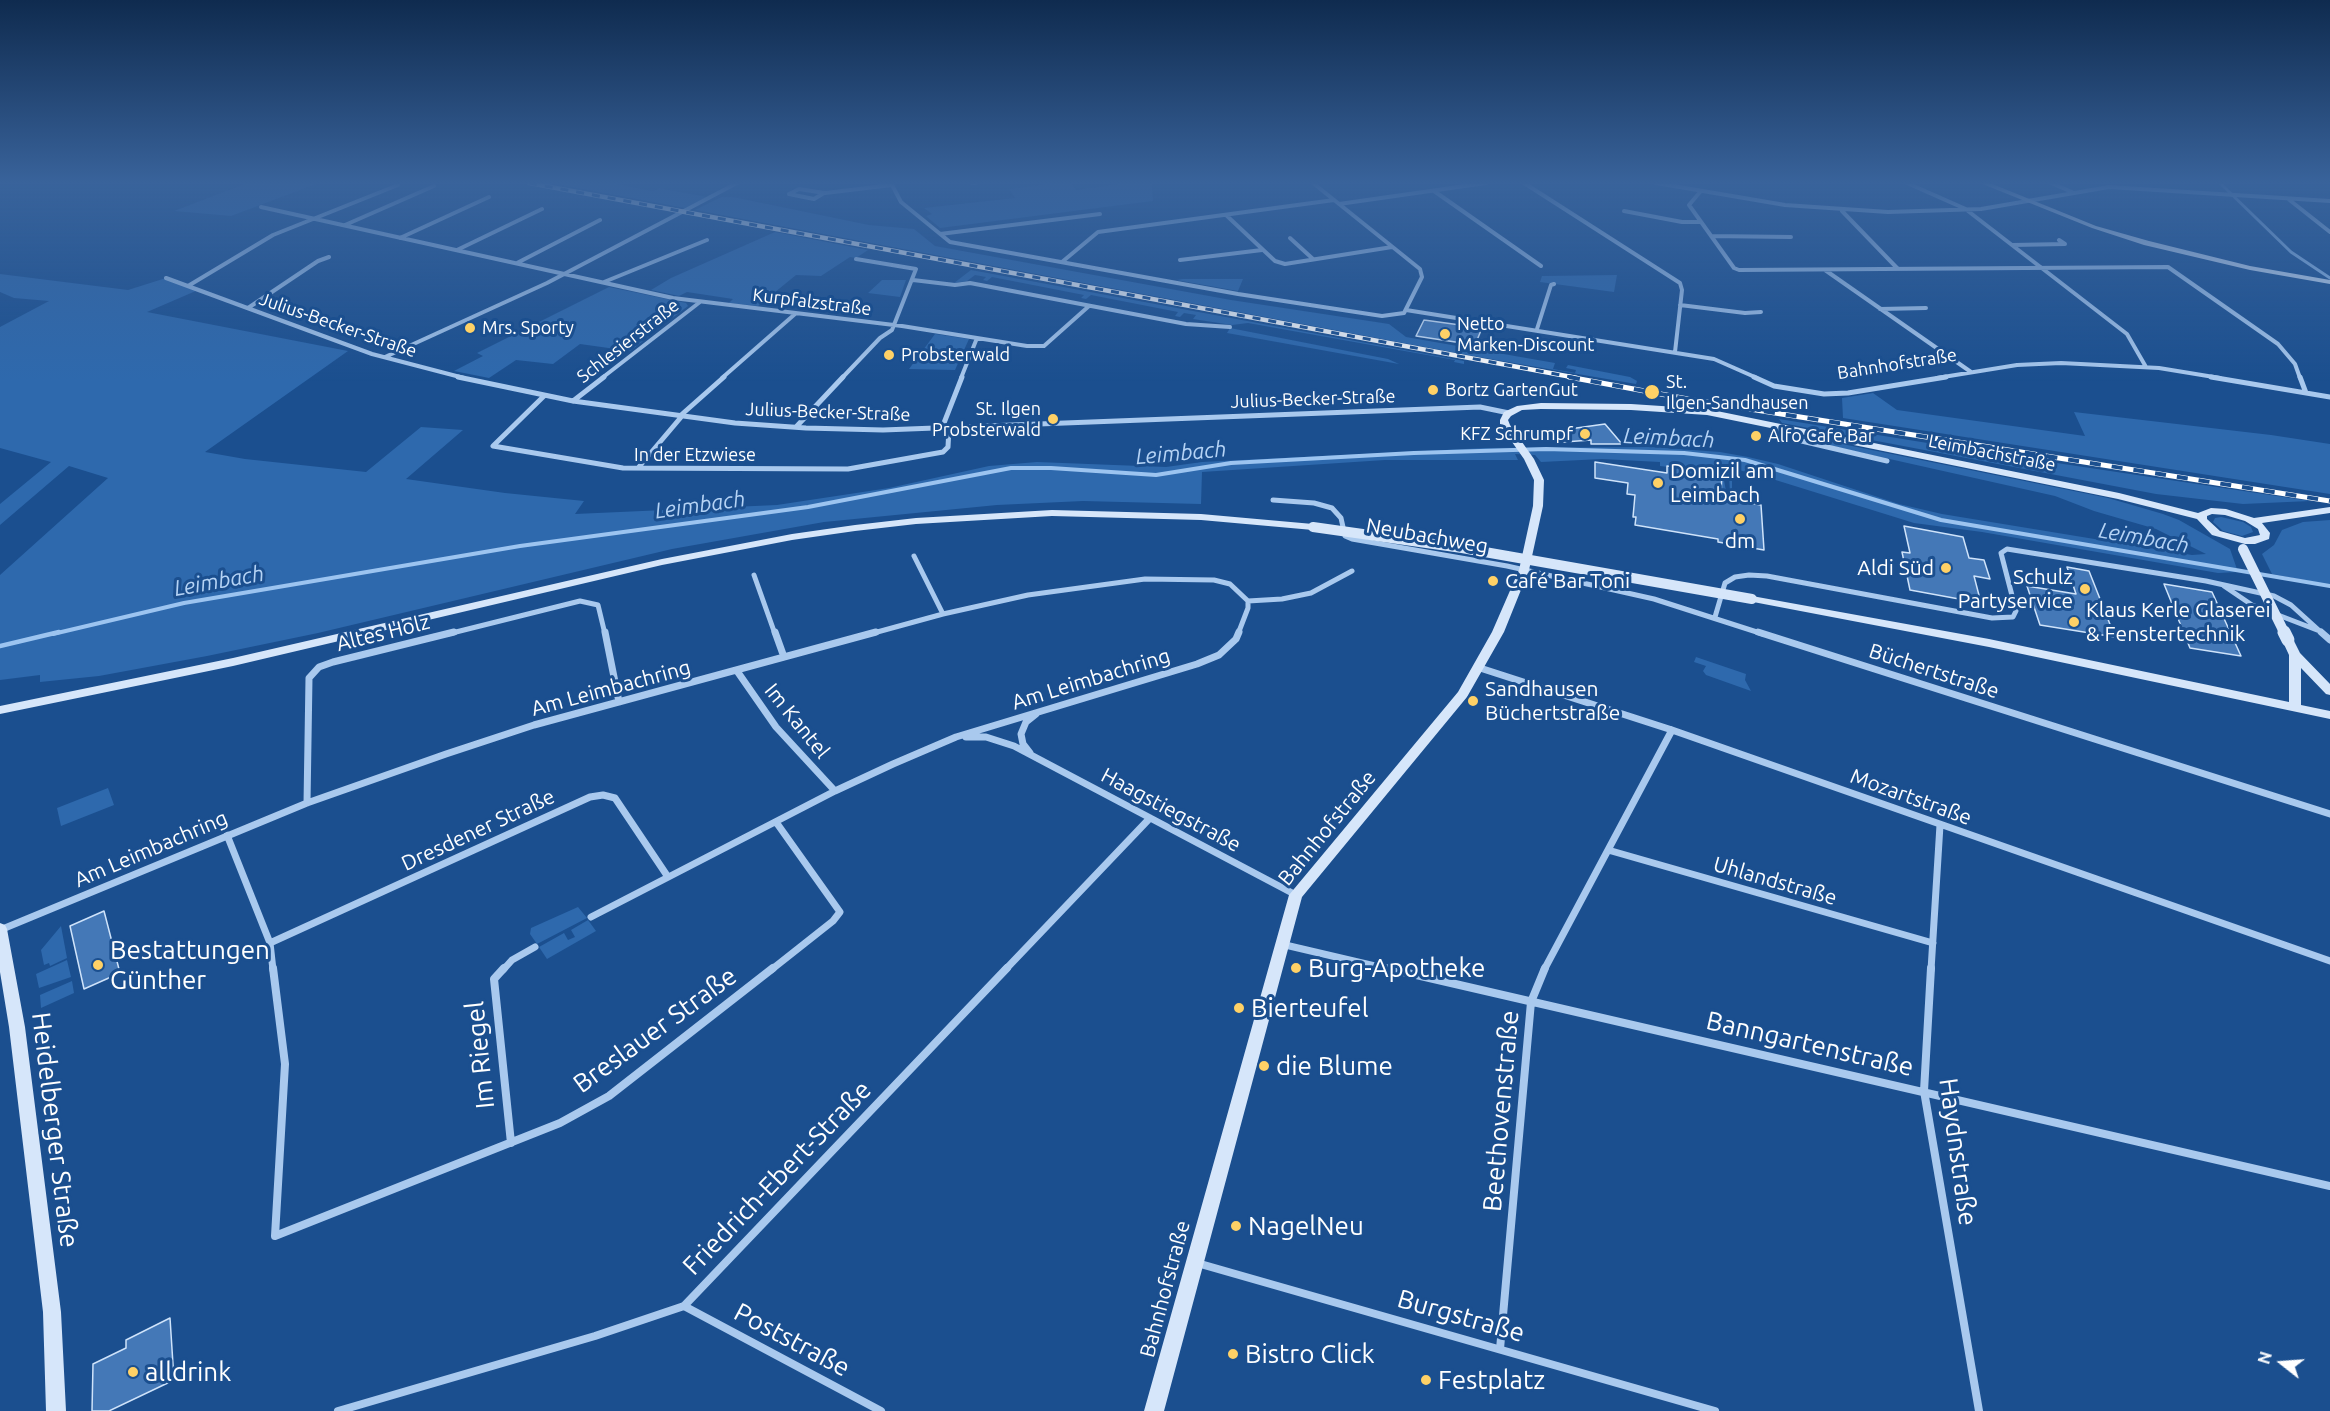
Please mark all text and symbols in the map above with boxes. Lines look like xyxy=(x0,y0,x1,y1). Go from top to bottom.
street label: Kurpfalzstraße xyxy=(751,284,873,320)
street label: Julius-Becker-Straße xyxy=(256,288,420,362)
street label: Schlesierstraße xyxy=(573,295,683,387)
place label: Netto Marken-Discount xyxy=(1457,313,1594,356)
place label: Mrs. Sporty xyxy=(482,317,574,339)
marker: Mrs. Sporty xyxy=(463,321,477,335)
marker: Netto Marken-Discount xyxy=(1438,327,1452,341)
place label: Probsterwald xyxy=(901,344,1010,366)
street label: Bahnhofstraße xyxy=(1836,344,1958,384)
marker: Probsterwald xyxy=(882,348,896,362)
place label: St. Ilgen-Sandhausen xyxy=(1666,371,1808,413)
place label: Bortz GartenGut xyxy=(1445,379,1578,401)
marker: Bortz GartenGut xyxy=(1426,383,1440,397)
marker: St. Ilgen-Sandhausen xyxy=(1643,383,1661,401)
street label: Julius-Becker-Straße xyxy=(1230,385,1396,413)
street label: Julius-Becker-Straße xyxy=(745,398,911,426)
place label: St. Ilgen Probsterwald xyxy=(932,398,1041,440)
marker: St. Ilgen Probsterwald xyxy=(1046,412,1060,426)
water label: Leimbach xyxy=(1623,422,1715,454)
place label: KFZ Schrumpf xyxy=(1460,423,1573,445)
place label: Alfo Cafe Bar xyxy=(1768,425,1875,447)
marker: KFZ Schrumpf xyxy=(1578,427,1592,441)
marker: Alfo Cafe Bar xyxy=(1749,429,1763,443)
street label: Leimbachstraße xyxy=(1927,430,2057,476)
water label: Leimbach xyxy=(1134,436,1228,470)
street label: In der Etzwiese xyxy=(634,444,756,466)
place label: Domizil am Leimbach xyxy=(1670,458,1774,508)
marker: Domizil am Leimbach xyxy=(1651,476,1665,490)
water label: Leimbach xyxy=(653,486,747,524)
marker: dm xyxy=(1733,512,1747,526)
street label: Neubachweg xyxy=(1364,513,1490,559)
water label: Leimbach xyxy=(2097,517,2191,559)
place label: dm xyxy=(1725,528,1755,554)
place label: Aldi Süd xyxy=(1857,555,1934,581)
water label: Leimbach xyxy=(172,560,266,602)
marker: Aldi Süd xyxy=(1939,561,1953,575)
place label: Schulz Partyservice xyxy=(1958,564,2073,614)
place label: Café Bar Toni xyxy=(1505,568,1630,594)
marker: Café Bar Toni xyxy=(1486,574,1500,588)
marker: Schulz Partyservice xyxy=(2078,582,2092,596)
place label: Klaus Kerle Glaserei & Fenstertechnik xyxy=(2086,597,2271,647)
street label: Altes Holz xyxy=(334,609,432,657)
marker: Klaus Kerle Glaserei & Fenstertechnik xyxy=(2067,615,2081,629)
street label: Büchertstraße xyxy=(1866,638,2002,704)
street label: Am Leimbachring xyxy=(1009,643,1173,715)
street label: Am Leimbachring xyxy=(529,655,693,721)
place label: Sandhausen Büchertstraße xyxy=(1485,676,1620,726)
street label: Im Kantel xyxy=(759,678,835,764)
marker: Sandhausen Büchertstraße xyxy=(1466,694,1480,708)
street label: Haagstiegstraße xyxy=(1097,763,1245,857)
street label: Mozartstraße xyxy=(1847,763,1975,831)
street label: Bahnhofstraße xyxy=(1273,765,1381,891)
street label: Dresdener Straße xyxy=(397,784,559,876)
street label: Am Leimbachring xyxy=(71,805,231,893)
street label: Uhlandstraße xyxy=(1710,851,1840,911)
place label: Bestattungen Günther xyxy=(110,934,270,996)
place label: Burg-Apotheke xyxy=(1308,952,1485,984)
marker: Bestattungen Günther xyxy=(91,958,105,972)
street label: Breslauer Straße xyxy=(567,960,743,1100)
marker: Burg-Apotheke xyxy=(1289,961,1303,975)
place label: Bierteufel xyxy=(1251,992,1368,1024)
street label: Im Riegel xyxy=(459,1000,501,1110)
marker: Bierteufel xyxy=(1232,1001,1246,1015)
street label: Banngartenstraße xyxy=(1703,1005,1917,1083)
street label: Beethovenstraße xyxy=(1477,1009,1525,1213)
street label: Heidelberger Straße xyxy=(25,1011,85,1249)
place label: die Blume xyxy=(1276,1050,1393,1082)
marker: die Blume xyxy=(1257,1059,1271,1073)
street label: Friedrich-Ebert-Straße xyxy=(676,1074,878,1282)
street label: Haydnstraße xyxy=(1932,1076,1984,1228)
place label: NagelNeu xyxy=(1248,1210,1364,1242)
street label: Bahnhofstraße xyxy=(1135,1218,1195,1360)
marker: NagelNeu xyxy=(1229,1219,1243,1233)
street label: Burgstraße xyxy=(1394,1283,1528,1349)
street label: Poststraße xyxy=(729,1296,855,1384)
north arrow xyxy=(2252,1333,2312,1393)
place label: Bistro Click xyxy=(1245,1338,1375,1370)
marker: Bistro Click xyxy=(1226,1347,1240,1361)
text: N xyxy=(2254,1349,2275,1366)
place label: alldrink xyxy=(145,1356,231,1388)
place label: Festplatz xyxy=(1438,1364,1545,1396)
marker: alldrink xyxy=(126,1365,140,1379)
marker: Festplatz xyxy=(1419,1373,1433,1387)

